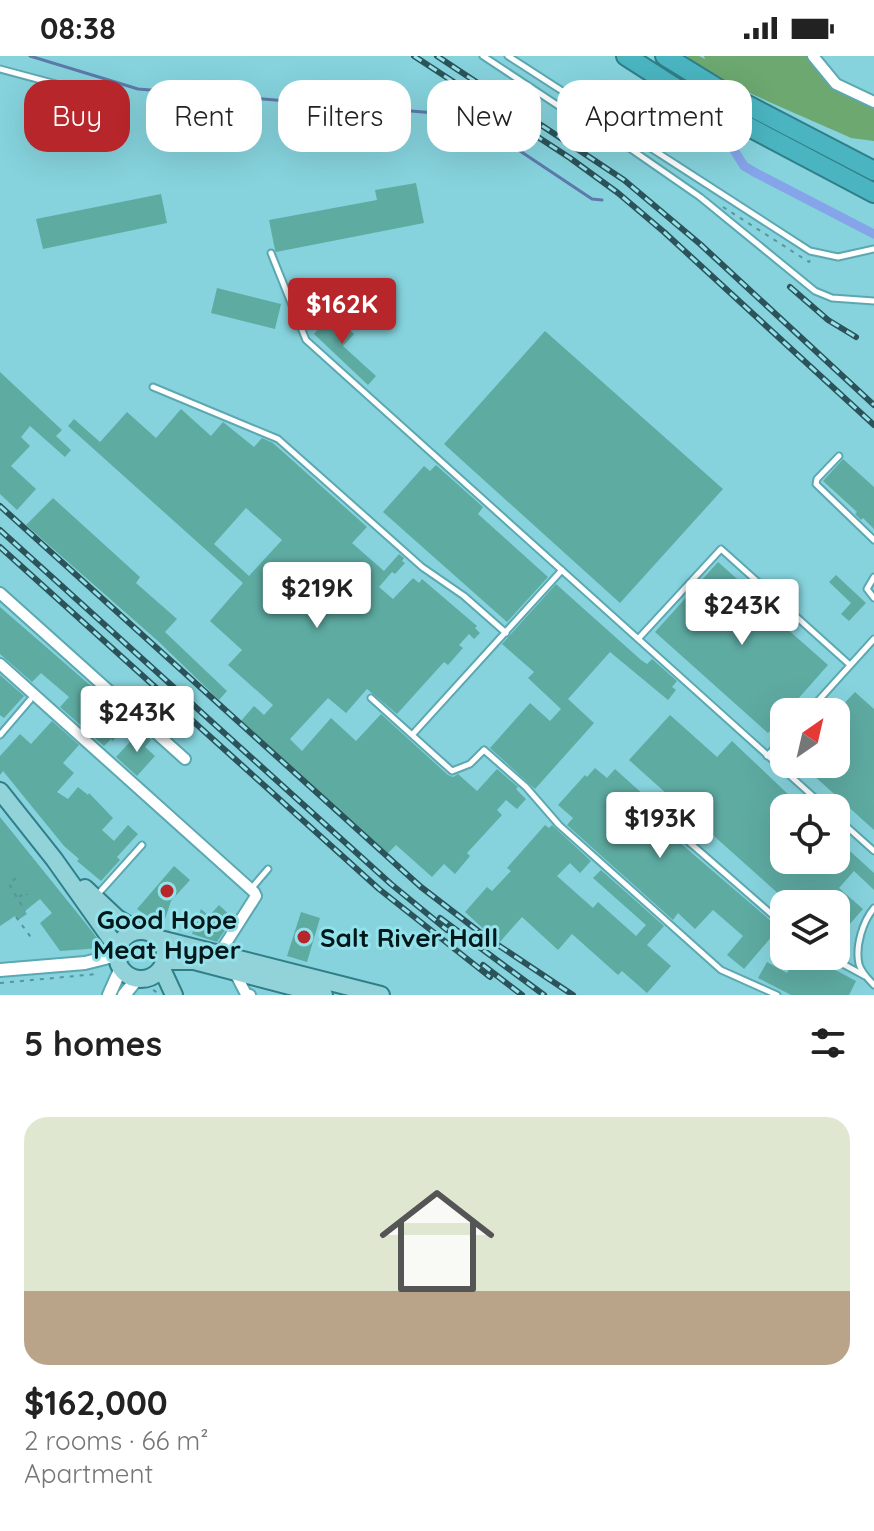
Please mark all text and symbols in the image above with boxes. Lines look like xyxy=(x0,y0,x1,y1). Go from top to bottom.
text: 08:38 xyxy=(40,9,116,47)
chip: Buy xyxy=(24,80,130,152)
chip: Rent xyxy=(146,80,262,152)
chip: Filters xyxy=(278,80,411,152)
chip: New xyxy=(427,80,541,152)
chip: Apartment xyxy=(557,80,752,152)
pin: $162K xyxy=(286,278,398,346)
text: $162K xyxy=(306,287,378,320)
pin: $219K xyxy=(261,562,373,630)
text: $219K xyxy=(281,571,353,604)
pin: $243K xyxy=(686,579,798,647)
text: $243K xyxy=(704,588,780,621)
pin: $243K xyxy=(81,686,193,754)
text: $243K xyxy=(99,695,175,728)
north arrow xyxy=(770,698,850,778)
map controls xyxy=(770,698,850,970)
pin: $193K xyxy=(604,792,716,860)
button: locate xyxy=(770,794,850,874)
text: $193K xyxy=(624,801,696,834)
marker: Good Hope Meat Hyper xyxy=(158,882,176,900)
button: layers xyxy=(770,890,850,970)
place label: Good Hope Meat Hyper xyxy=(93,903,241,966)
place label: Salt River Hall xyxy=(320,921,498,954)
marker: Salt River Hall xyxy=(295,928,313,946)
icon: filters xyxy=(806,1021,850,1065)
text: 5 homes xyxy=(24,1022,162,1065)
icon: home xyxy=(365,1169,509,1313)
text: $162,000 xyxy=(24,1381,168,1424)
text: 2 rooms · 66 m² xyxy=(24,1424,209,1457)
text: Apartment xyxy=(24,1457,153,1490)

